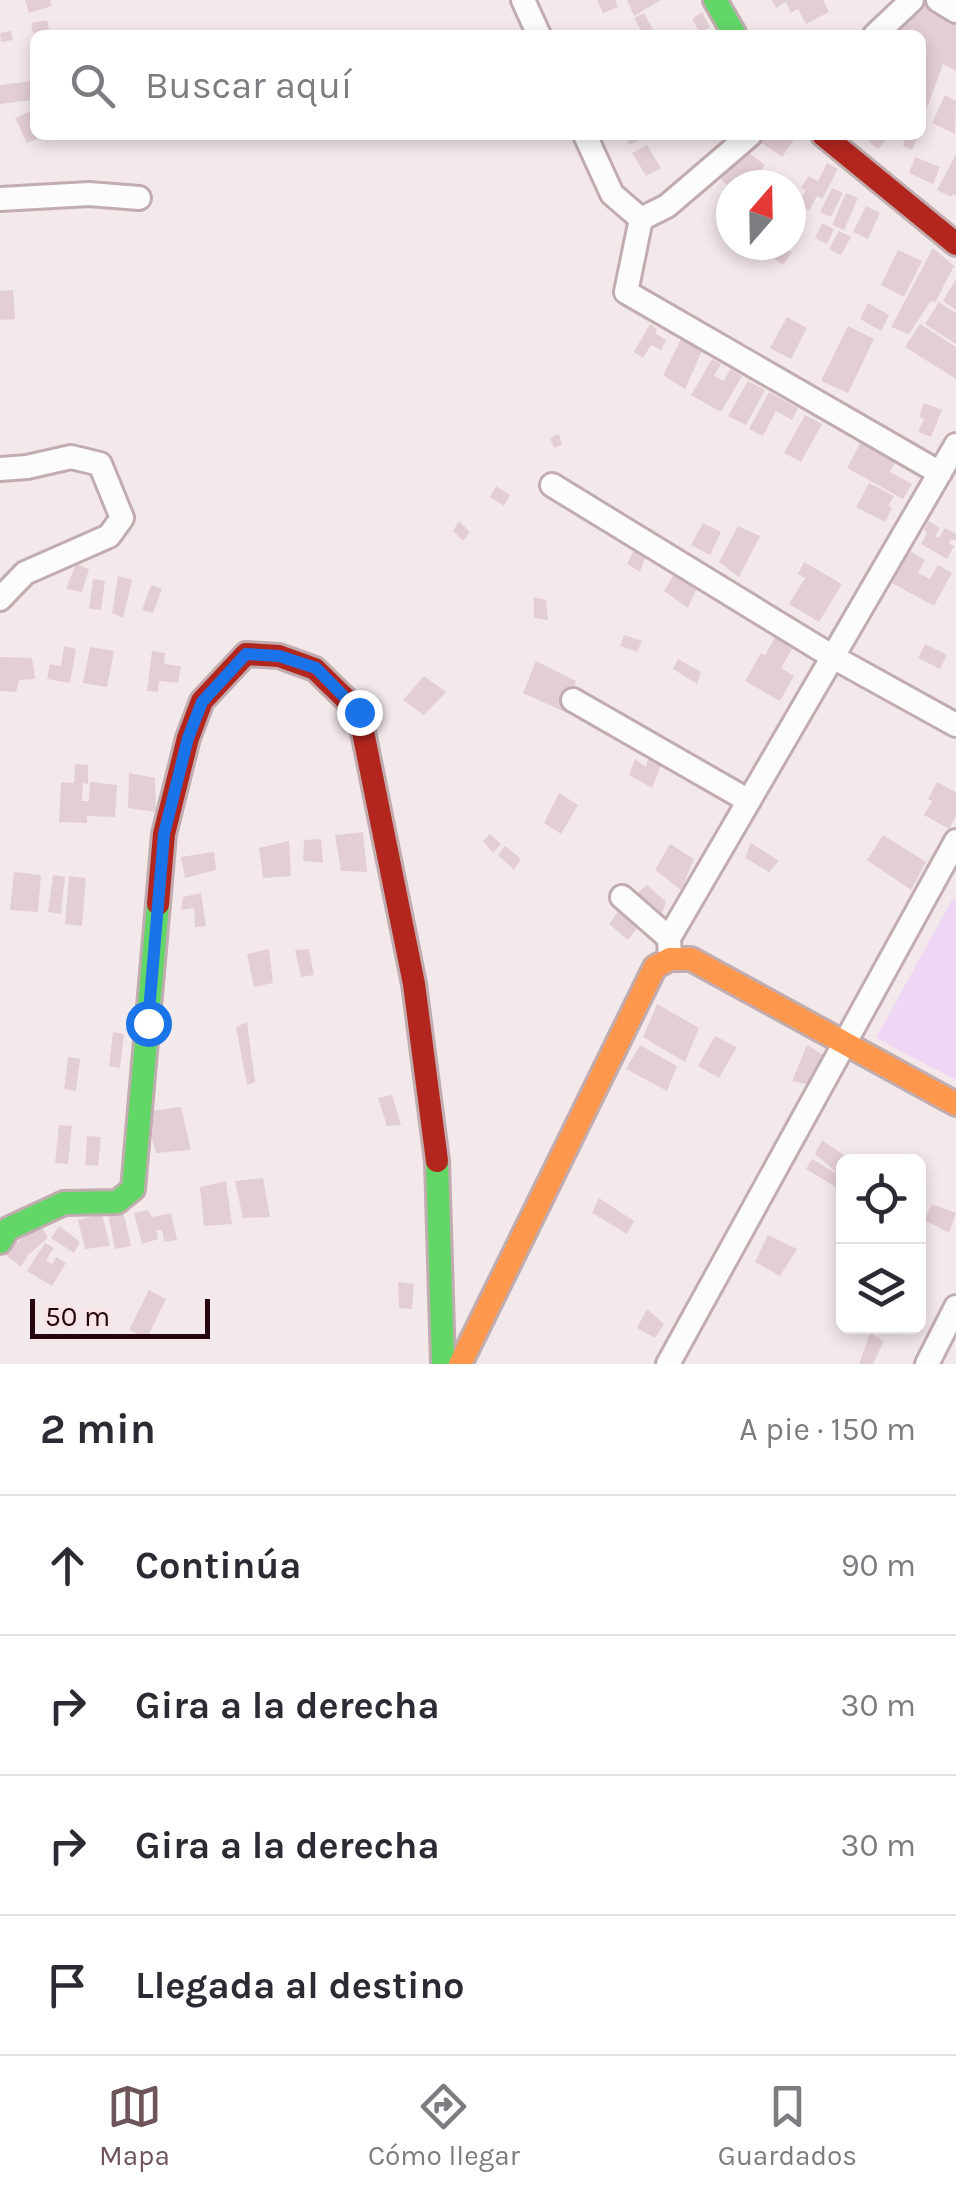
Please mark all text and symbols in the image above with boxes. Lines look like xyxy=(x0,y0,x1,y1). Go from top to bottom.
search box xyxy=(30,30,926,140)
icon: search xyxy=(65,58,120,113)
text: Buscar aquí xyxy=(145,63,352,108)
north arrow xyxy=(716,170,806,260)
route end xyxy=(337,690,383,736)
route start xyxy=(126,1001,172,1047)
map controls xyxy=(836,1154,926,1334)
button: locate xyxy=(836,1154,926,1244)
button: layers xyxy=(836,1244,926,1334)
scale bar xyxy=(30,1294,210,1338)
text: 50 m xyxy=(45,1300,110,1333)
text: 2 min xyxy=(40,1404,156,1454)
text: A pie · 150 m xyxy=(739,1411,916,1448)
icon: ahead xyxy=(40,1538,95,1593)
text: Continúa xyxy=(135,1543,301,1588)
text: 90 m xyxy=(841,1547,916,1584)
icon: right xyxy=(40,1678,95,1733)
text: Gira a la derecha xyxy=(135,1683,440,1728)
text: 30 m xyxy=(841,1687,916,1724)
icon: right xyxy=(40,1818,95,1873)
text: Gira a la derecha xyxy=(135,1823,440,1868)
text: 30 m xyxy=(841,1827,916,1864)
icon: arrive xyxy=(40,1958,95,2013)
text: Llegada al destino xyxy=(135,1963,465,2008)
tab: Mapa xyxy=(99,2079,170,2172)
tab: Cómo llegar xyxy=(368,2079,520,2172)
tab: Guardados xyxy=(718,2079,857,2172)

